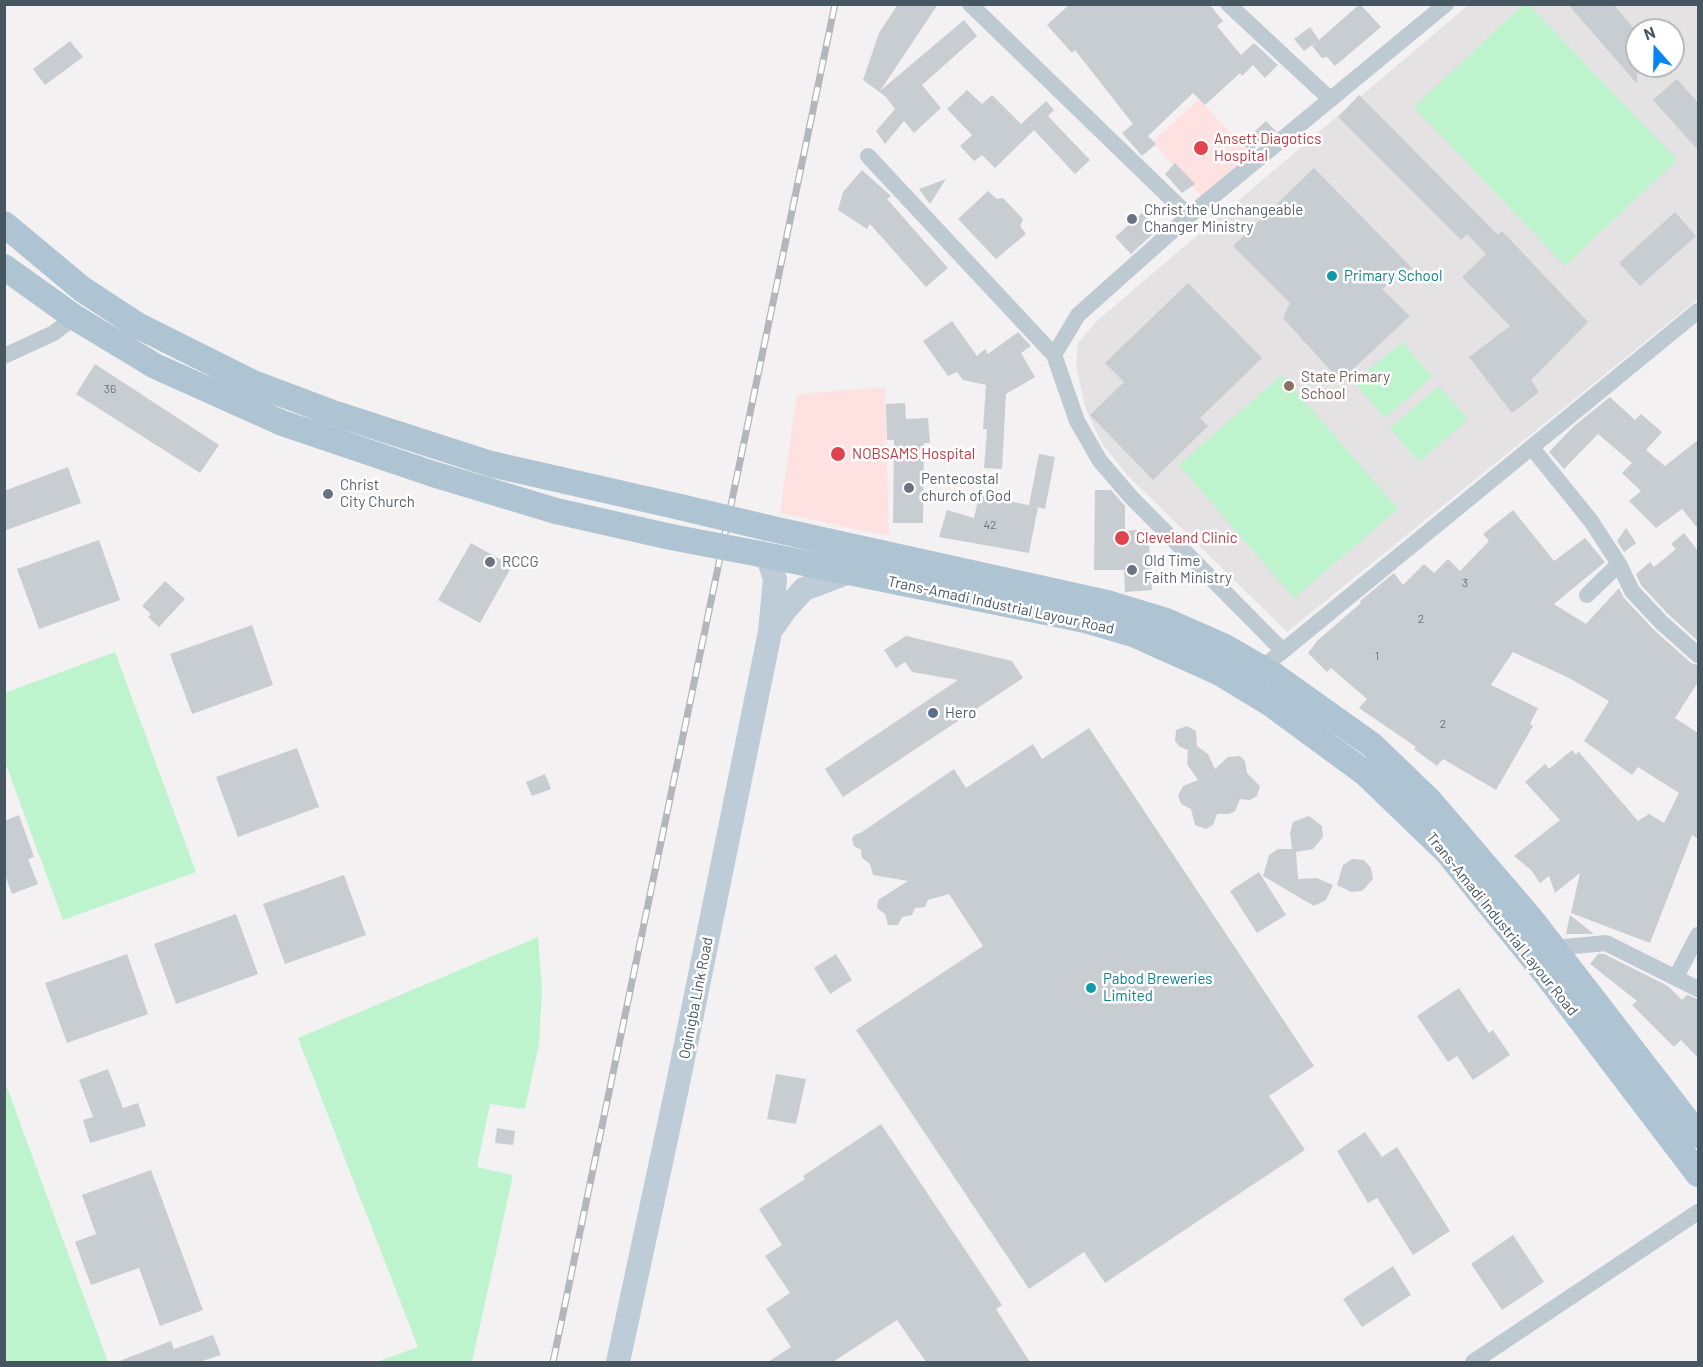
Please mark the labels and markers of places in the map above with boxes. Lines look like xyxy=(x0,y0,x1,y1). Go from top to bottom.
place label: Ansett Diagotics Hospital xyxy=(1214,130,1321,165)
marker: Ansett Diagotics Hospital xyxy=(1192,139,1210,157)
place label: Christ the Unchangeable Changer Ministry xyxy=(1144,201,1303,236)
marker: Christ the Unchangeable Changer Ministry xyxy=(1125,212,1139,226)
place label: Primary School xyxy=(1344,267,1442,285)
marker: Primary School xyxy=(1325,269,1339,283)
place label: State Primary School xyxy=(1301,368,1390,403)
marker: State Primary School xyxy=(1282,379,1296,393)
marker: NOBSAMS Hospital xyxy=(829,445,847,463)
place label: NOBSAMS Hospital xyxy=(852,445,975,463)
place label: Pentecostal church of God xyxy=(921,470,1011,505)
place label: Christ City Church xyxy=(340,476,415,511)
marker: Pentecostal church of God xyxy=(902,481,916,495)
marker: Christ City Church xyxy=(321,487,335,501)
marker: Cleveland Clinic xyxy=(1113,529,1131,547)
place label: Cleveland Clinic xyxy=(1136,529,1238,547)
place label: Old Time Faith Ministry xyxy=(1144,552,1232,587)
place label: RCCG xyxy=(502,553,539,571)
marker: RCCG xyxy=(483,555,497,569)
marker: Old Time Faith Ministry xyxy=(1125,563,1139,577)
place label: Hero xyxy=(945,704,976,722)
marker: Hero xyxy=(926,706,940,720)
place label: Pabod Breweries Limited xyxy=(1103,970,1212,1005)
marker: Pabod Breweries Limited xyxy=(1084,981,1098,995)

